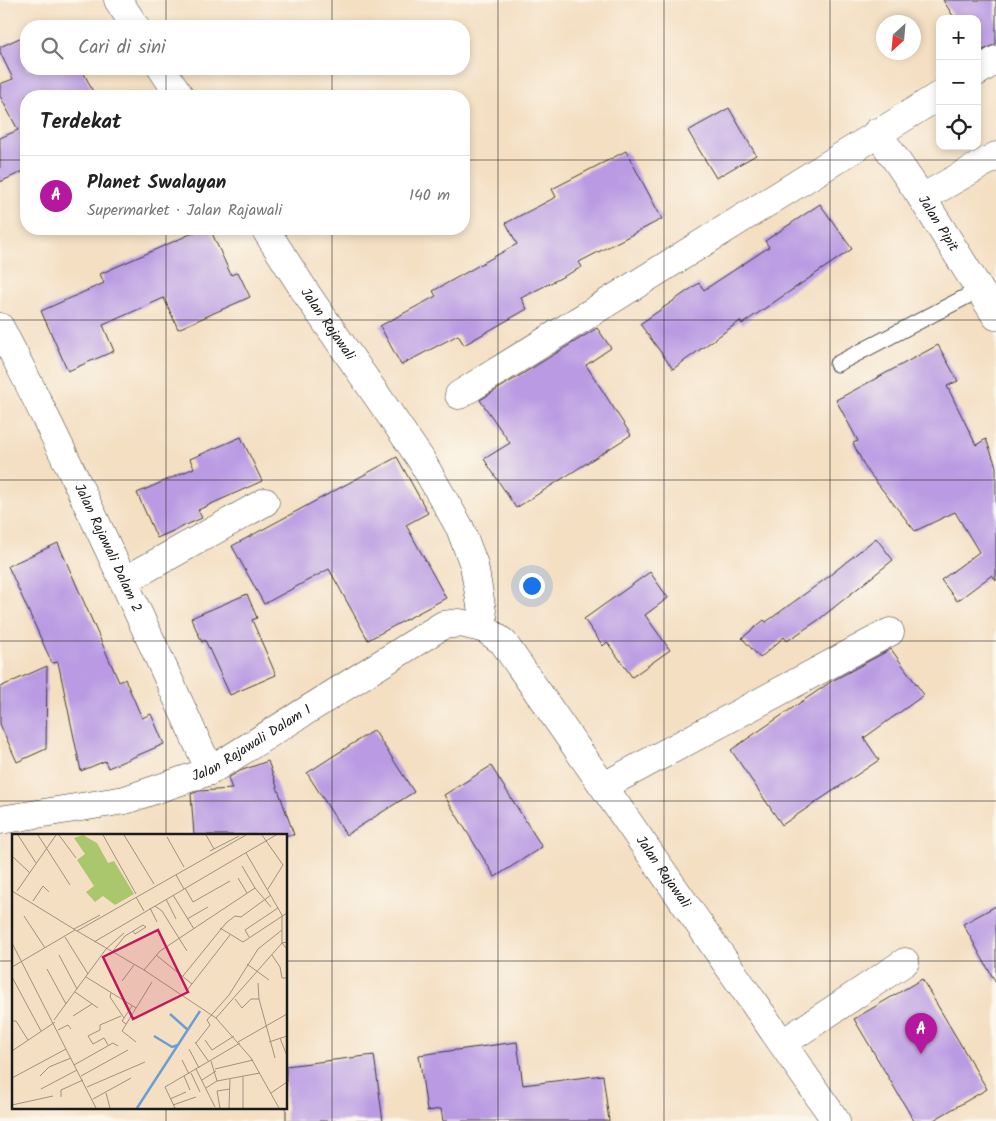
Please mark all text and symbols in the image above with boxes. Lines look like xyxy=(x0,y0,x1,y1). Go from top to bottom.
north arrow xyxy=(876,15,921,60)
map controls xyxy=(936,15,981,150)
button: + xyxy=(936,15,981,60)
search box xyxy=(20,20,470,75)
text: Cari di sini xyxy=(78,33,166,63)
icon: search xyxy=(38,34,66,62)
button: − xyxy=(936,60,981,105)
button: locate xyxy=(936,105,981,150)
text: Terdekat xyxy=(40,106,121,139)
text: Planet Swalayan xyxy=(87,168,226,198)
text: A xyxy=(51,183,61,208)
text: 140 m xyxy=(409,183,450,208)
street label: Jalan Pipit xyxy=(912,191,964,256)
text: Supermarket · Jalan Rajawali xyxy=(87,198,282,223)
street label: Jalan Rajawali xyxy=(295,284,361,366)
street label: Jalan Rajawali Dalam 2 xyxy=(68,480,148,616)
your location xyxy=(519,573,545,599)
street label: Jalan Rajawali Dalam 1 xyxy=(189,699,316,787)
street label: Jalan Rajawali xyxy=(630,831,696,913)
inset map xyxy=(12,834,288,1108)
pin: A xyxy=(905,1013,937,1054)

